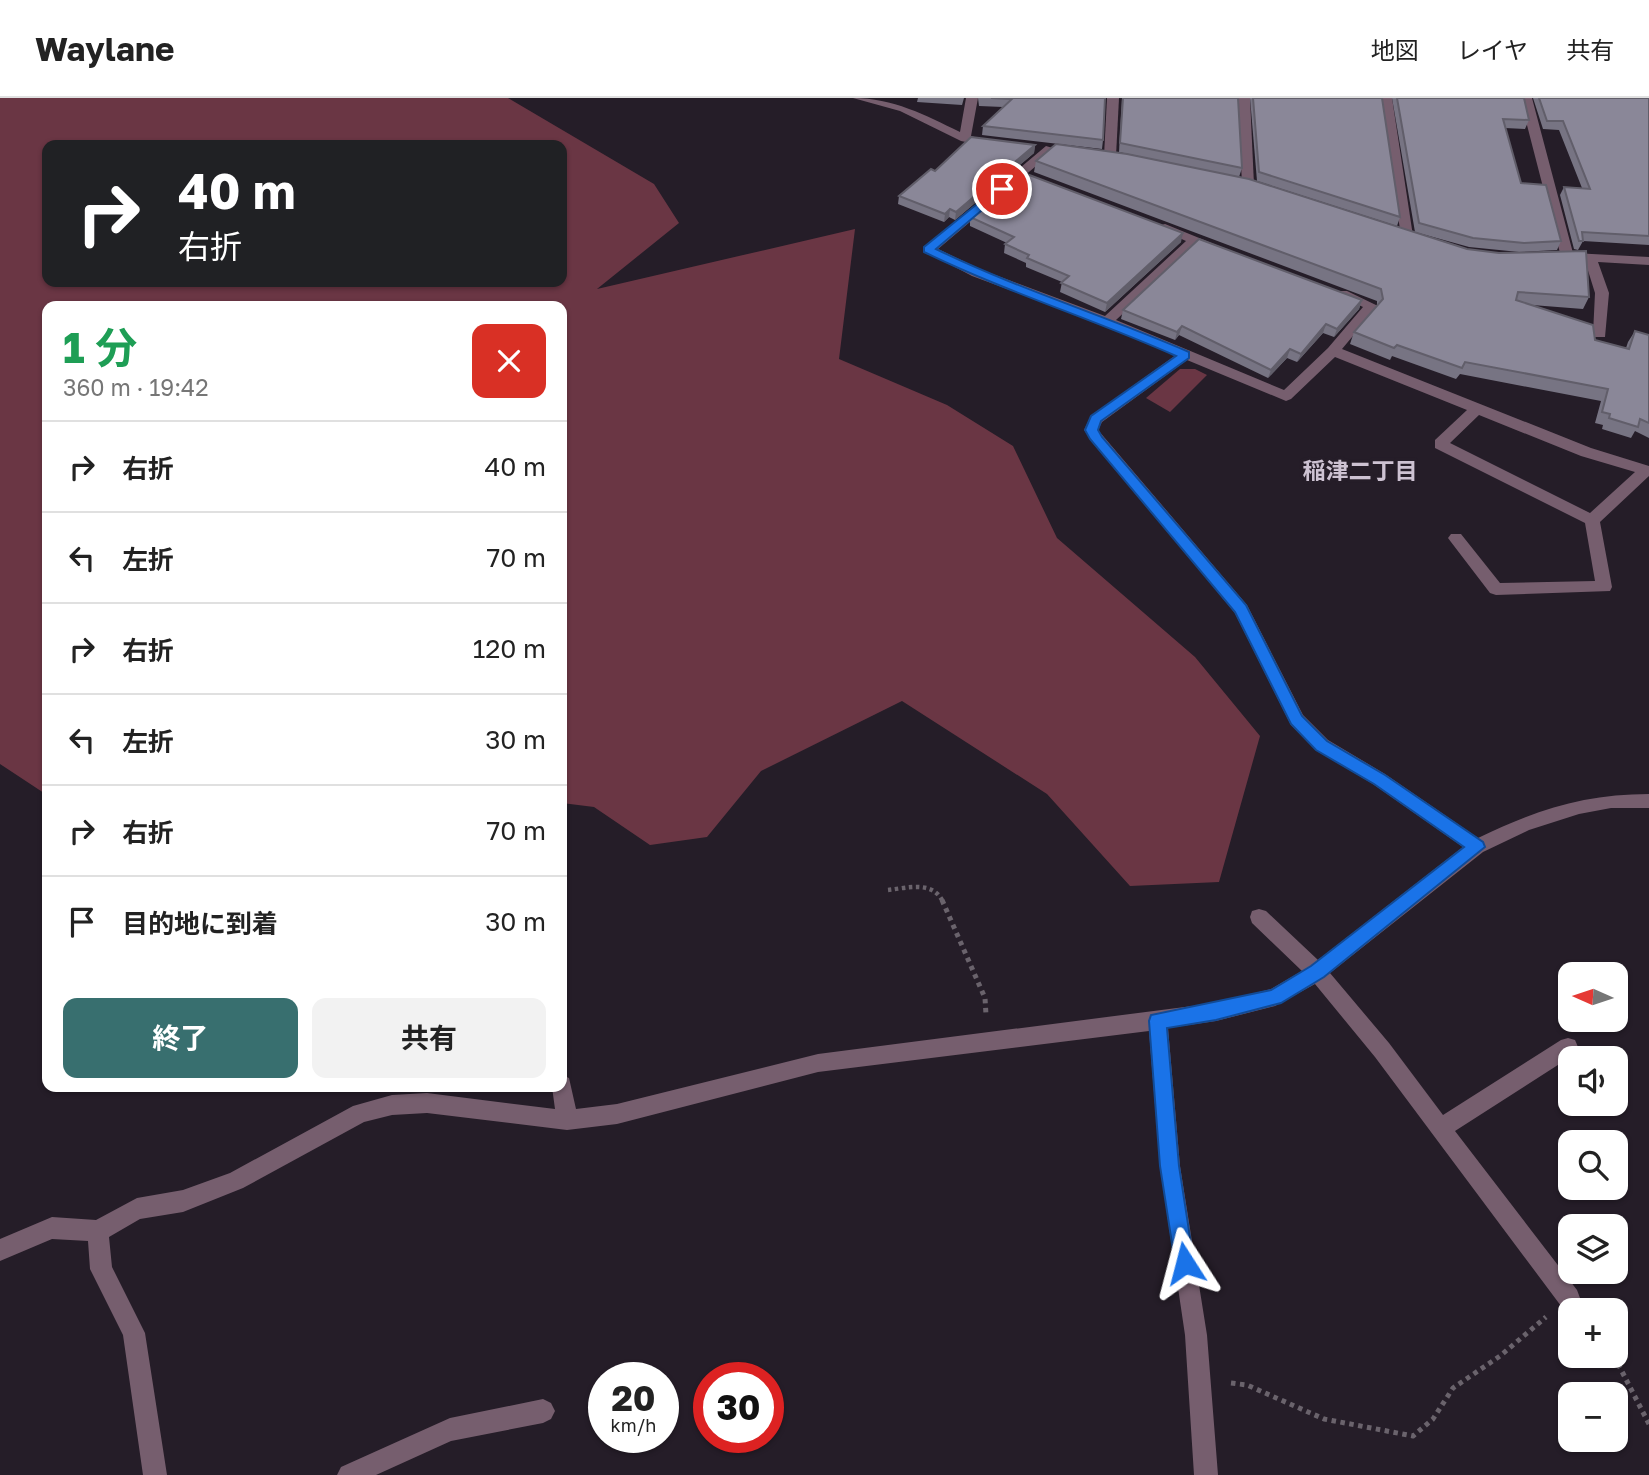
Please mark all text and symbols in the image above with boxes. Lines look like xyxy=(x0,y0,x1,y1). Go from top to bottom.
text: Waylane xyxy=(35,29,174,68)
text: 地図 xyxy=(1371,35,1419,64)
text: レイヤ xyxy=(1457,35,1528,64)
text: 共有 xyxy=(1566,35,1614,64)
pin xyxy=(972,159,1032,219)
text: 40 m xyxy=(178,161,296,220)
icon: right xyxy=(63,168,154,259)
icon: arrive xyxy=(983,170,1021,208)
text: 右折 xyxy=(178,227,242,265)
text: 1 分 xyxy=(63,322,137,372)
button: close xyxy=(472,324,546,398)
text: 360 m · 19:42 xyxy=(63,373,208,401)
icon: right xyxy=(63,448,101,486)
text: 40 m xyxy=(485,451,546,482)
text: 右折 xyxy=(122,453,174,484)
district label: 稲津二丁目 xyxy=(1303,456,1418,484)
icon: left xyxy=(63,539,101,577)
text: 70 m xyxy=(487,542,546,573)
text: 左折 xyxy=(122,544,174,575)
icon: right xyxy=(63,630,101,668)
text: 120 m xyxy=(473,633,546,664)
text: 右折 xyxy=(122,635,174,666)
icon: left xyxy=(63,721,101,759)
text: 30 m xyxy=(485,724,546,755)
text: 左折 xyxy=(122,726,174,757)
icon: right xyxy=(63,812,101,850)
text: 70 m xyxy=(487,815,546,846)
text: 右折 xyxy=(122,817,174,848)
icon: arrive xyxy=(63,903,101,941)
text: 30 m xyxy=(485,906,546,937)
text: 目的地に到着 xyxy=(122,908,278,939)
north arrow xyxy=(1558,962,1628,1032)
map controls xyxy=(1558,962,1628,1452)
button: 終了 xyxy=(63,998,298,1078)
button: 共有 xyxy=(312,998,546,1078)
button: sound xyxy=(1558,1046,1628,1116)
button: search xyxy=(1558,1130,1628,1200)
button: layers xyxy=(1558,1214,1628,1284)
position arrow xyxy=(1148,1226,1222,1300)
button: + xyxy=(1558,1298,1628,1368)
speed limit sign: 30 xyxy=(693,1362,784,1453)
text: 20 xyxy=(611,1377,656,1419)
button: − xyxy=(1558,1382,1628,1452)
text: km/h xyxy=(611,1414,656,1436)

